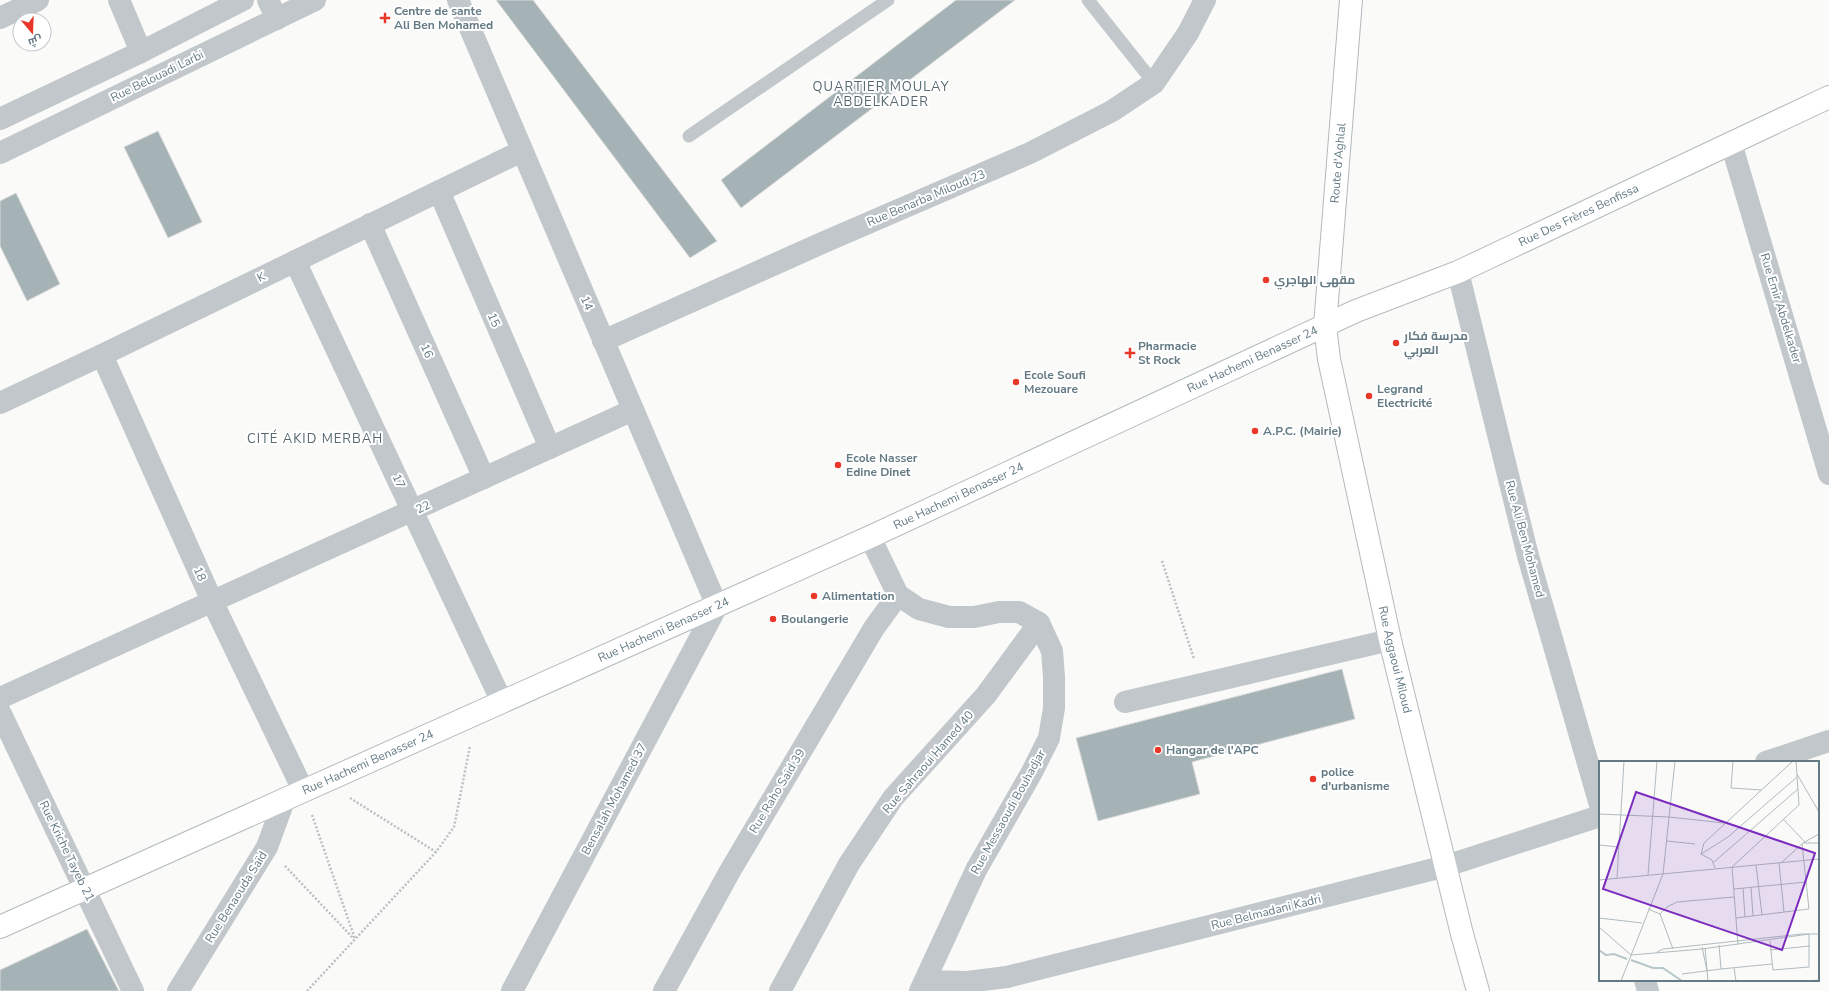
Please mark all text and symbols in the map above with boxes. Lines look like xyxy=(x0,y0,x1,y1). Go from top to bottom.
place label: Centre de sante Ali Ben Mohamed xyxy=(394,3,493,33)
north arrow xyxy=(12,12,52,52)
marker: Centre de sante Ali Ben Mohamed xyxy=(379,12,391,24)
text: ش xyxy=(26,32,44,50)
street label: Rue Belouadi Larbi xyxy=(108,46,206,106)
district label: QUARTIER MOULAY ABDELKADER xyxy=(813,78,949,111)
street label: Route d'Aghlal xyxy=(1327,122,1350,204)
street label: Rue Benarba Miloud 23 xyxy=(864,166,988,230)
street label: Rue Des Frères Benfissa xyxy=(1516,180,1641,250)
street label: Rue Emir Abdelkader xyxy=(1757,251,1806,366)
street label: K xyxy=(254,268,268,286)
place label: مقهى الهاجري xyxy=(1274,272,1355,290)
marker: مقهى الهاجري xyxy=(1261,275,1271,285)
street label: 14 xyxy=(577,293,597,313)
street label: 15 xyxy=(484,310,504,330)
street label: Rue Hachemi Benasser 24 xyxy=(1184,322,1320,396)
place label: مدرسة فكار العربي xyxy=(1403,328,1468,360)
place label: Pharmacie St Rock xyxy=(1138,338,1197,368)
marker: مدرسة فكار العربي xyxy=(1391,338,1401,348)
street label: 16 xyxy=(417,341,437,361)
marker: Pharmacie St Rock xyxy=(1125,348,1135,358)
place label: Ecole Soufi Mezouare xyxy=(1024,367,1086,397)
marker: Ecole Soufi Mezouare xyxy=(1011,377,1021,387)
place label: Legrand Electricité xyxy=(1377,381,1433,411)
marker: Legrand Electricité xyxy=(1364,391,1374,401)
place label: A.P.C. (Mairie) xyxy=(1263,423,1342,439)
marker: A.P.C. (Mairie) xyxy=(1250,426,1260,436)
district label: CITÉ AKID MERBAH xyxy=(247,429,383,448)
place label: Ecole Nasser Edine Dinet xyxy=(846,450,918,480)
street label: Rue Hachemi Benasser 24 xyxy=(891,459,1026,533)
marker: Ecole Nasser Edine Dinet xyxy=(833,460,843,470)
street label: 17 xyxy=(389,471,409,491)
street label: Rue Ali Ben Mohamed xyxy=(1502,479,1548,599)
street label: 22 xyxy=(413,497,433,517)
street label: 18 xyxy=(190,564,210,584)
place label: Alimentation xyxy=(822,588,895,604)
marker: Alimentation xyxy=(809,591,819,601)
street label: Rue Hachemi Benasser 24 xyxy=(595,593,732,666)
street label: Rue Aggaoui Miloud xyxy=(1375,604,1416,715)
place label: Boulangerie xyxy=(781,611,849,627)
marker: Boulangerie xyxy=(768,614,778,624)
street label: Rue Sahraoui Hamed 40 xyxy=(879,707,977,817)
street label: Rue Hachemi Benasser 24 xyxy=(300,726,436,799)
street label: Bensalah Mohamed 37 xyxy=(578,740,650,858)
place label: Hangar de l'APC xyxy=(1166,742,1259,758)
marker: Hangar de l'APC xyxy=(1153,745,1163,755)
street label: Rue Raho Saïd 39 xyxy=(745,746,809,836)
street label: Rue Messaoudi Bouhadjar xyxy=(967,746,1049,877)
inset map xyxy=(1599,761,1819,981)
place label: police d'urbanisme xyxy=(1321,764,1390,794)
marker: police d'urbanisme xyxy=(1308,774,1318,784)
street label: Rue Kriche Tayeb 21 xyxy=(36,798,98,904)
street label: Rue Benaouda Saïd xyxy=(201,848,271,946)
street label: Rue Belmadani Kadri xyxy=(1209,891,1323,933)

